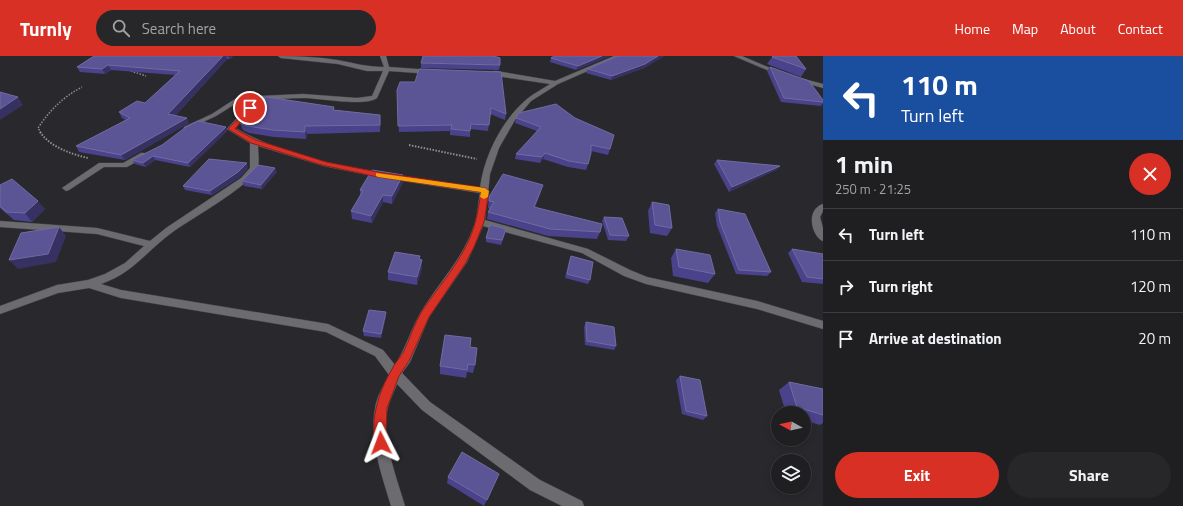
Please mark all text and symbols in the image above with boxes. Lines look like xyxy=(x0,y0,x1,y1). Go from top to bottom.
search box xyxy=(96,10,376,46)
text: Turnly xyxy=(20,14,72,43)
icon: search xyxy=(110,17,132,39)
text: Search here xyxy=(142,17,216,40)
text: Home xyxy=(955,18,990,39)
text: Map xyxy=(1012,18,1038,39)
text: About xyxy=(1060,18,1096,39)
text: Contact xyxy=(1118,18,1163,39)
text: 110 m xyxy=(901,63,978,106)
icon: left xyxy=(835,72,887,124)
pin xyxy=(233,91,267,125)
icon: arrive xyxy=(239,97,261,119)
text: Turn left xyxy=(901,102,964,129)
text: 1 min xyxy=(835,146,893,182)
button: close xyxy=(1129,153,1171,195)
text: 250 m · 21:25 xyxy=(835,179,911,199)
text: Turn left xyxy=(869,223,924,246)
text: 110 m xyxy=(1130,223,1171,246)
icon: left xyxy=(835,224,857,246)
text: Turn right xyxy=(869,275,933,298)
text: 120 m xyxy=(1130,275,1171,298)
icon: right xyxy=(835,276,857,298)
text: Arrive at destination xyxy=(869,327,1002,350)
text: 20 m xyxy=(1138,327,1171,350)
icon: arrive xyxy=(835,328,857,350)
north arrow xyxy=(771,406,811,446)
map controls xyxy=(771,406,811,494)
position arrow xyxy=(360,422,402,464)
button: Exit xyxy=(835,452,999,498)
button: Share xyxy=(1007,452,1171,498)
button: layers xyxy=(771,454,811,494)

